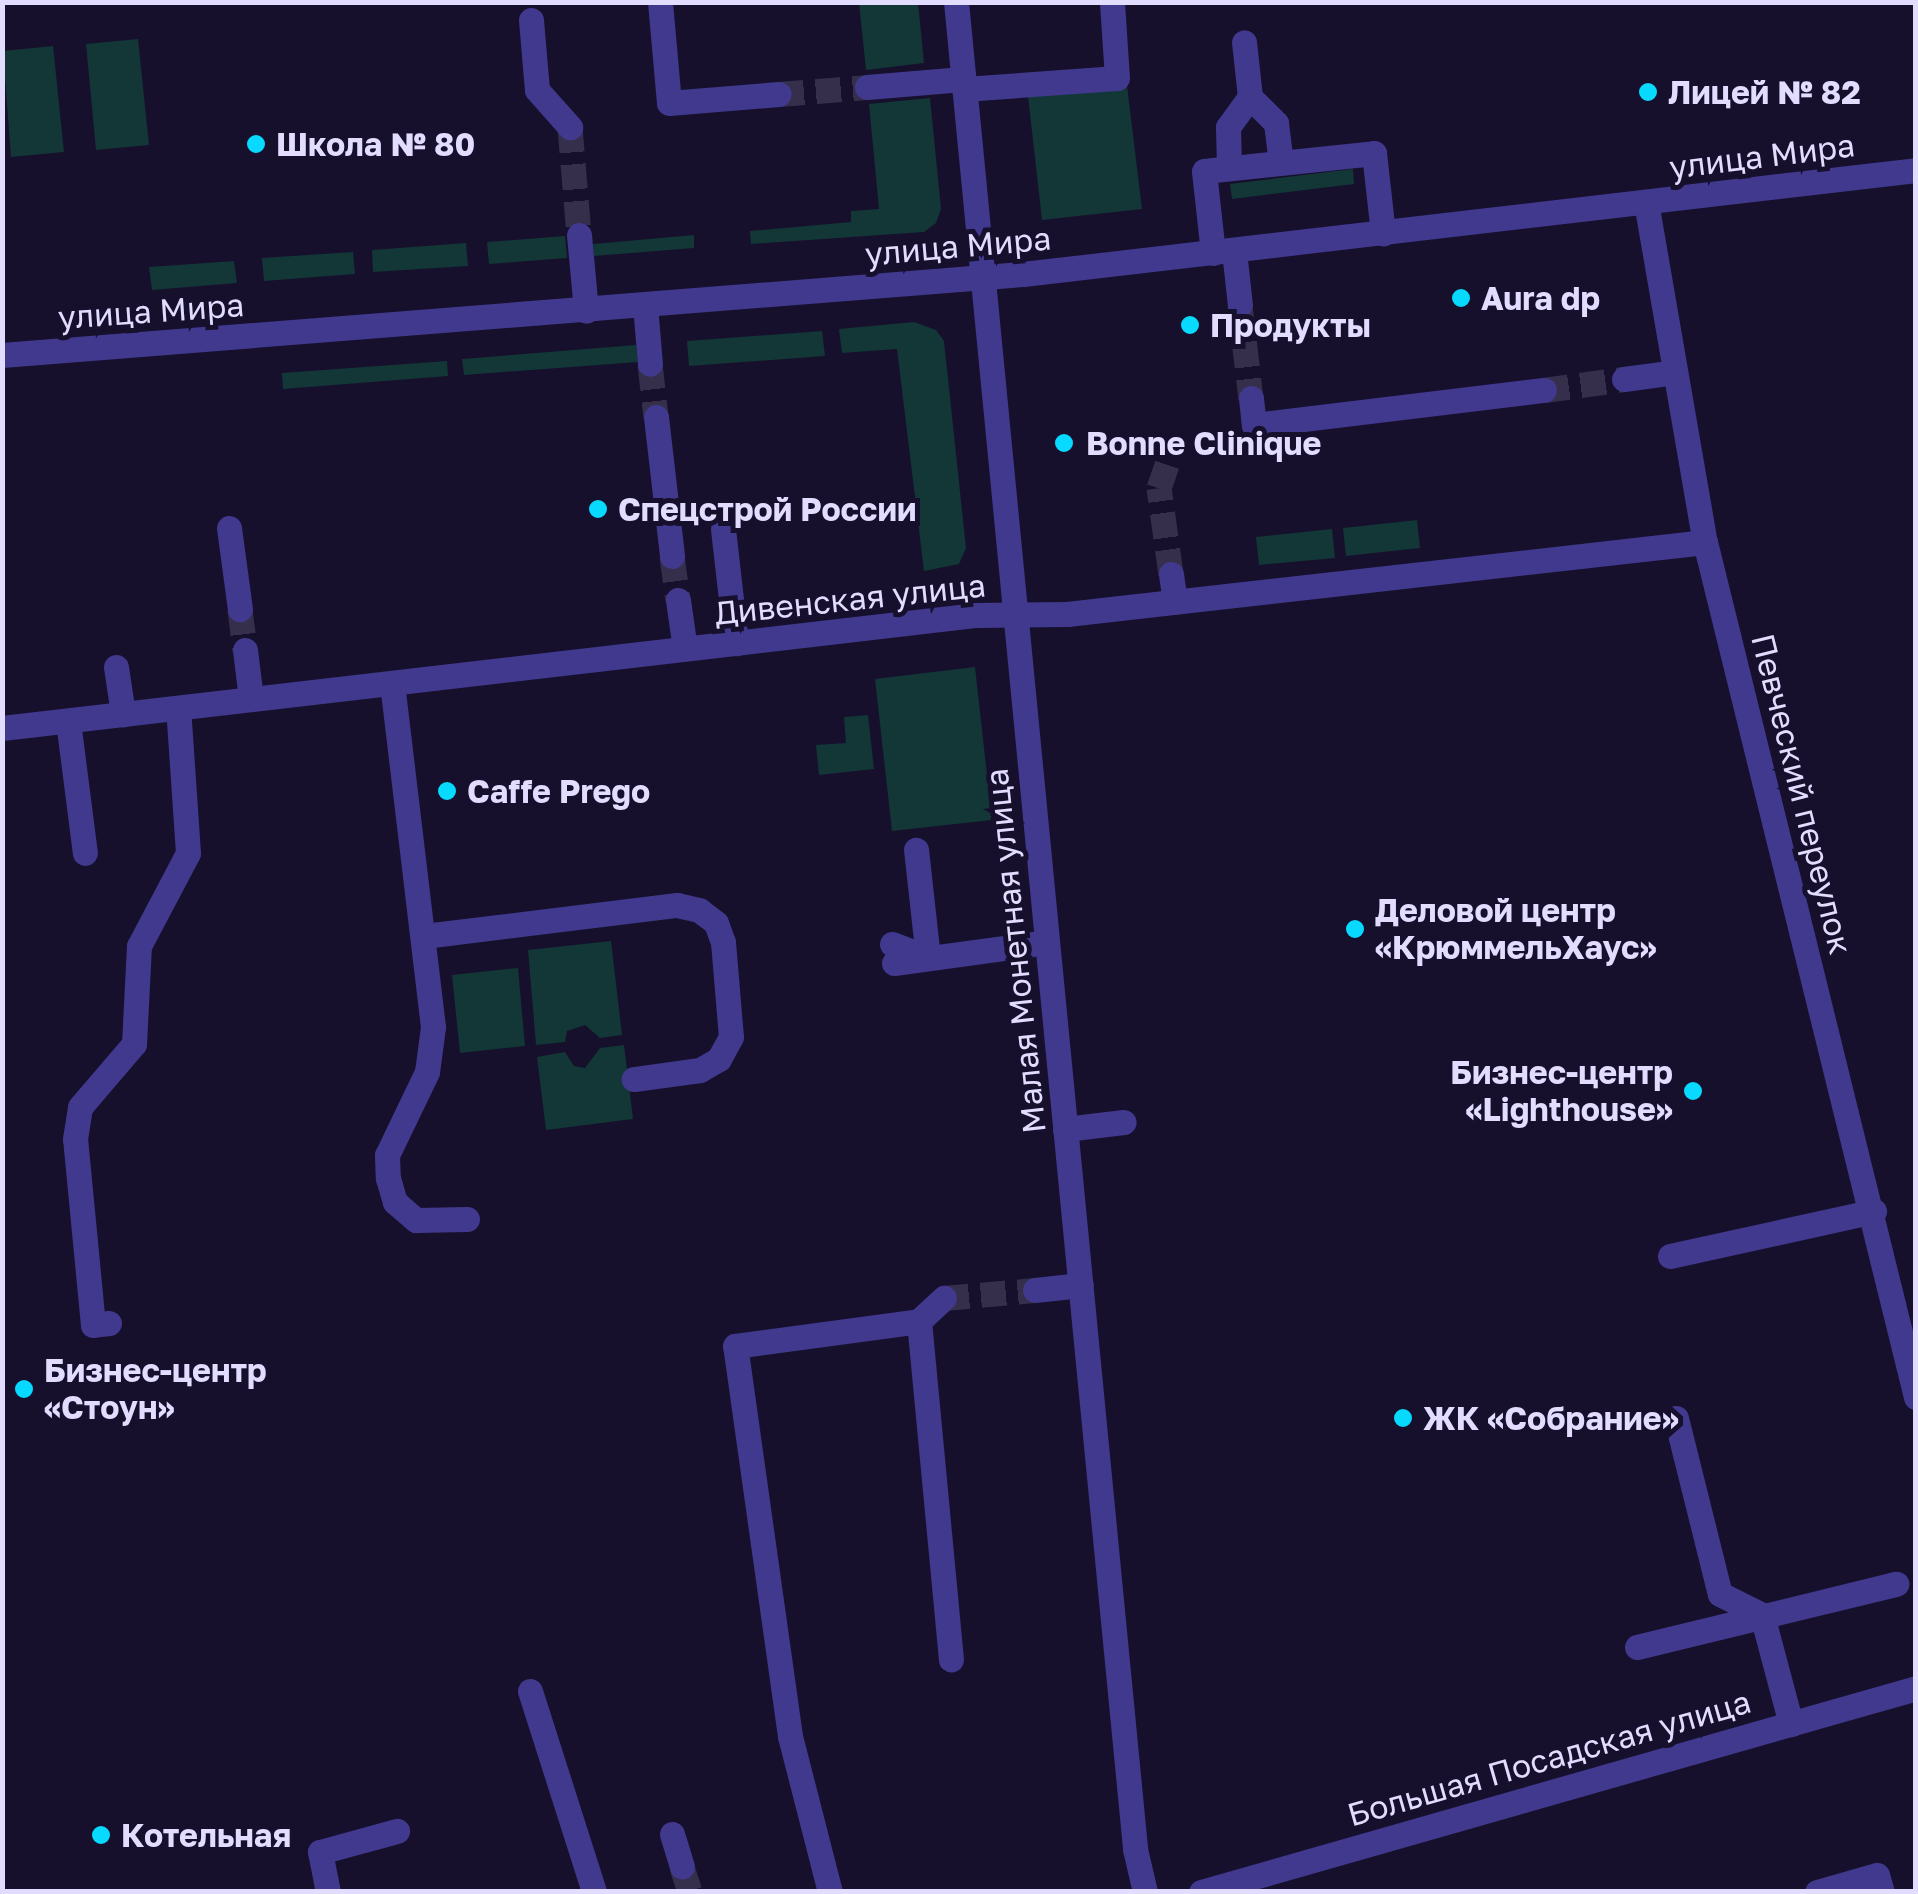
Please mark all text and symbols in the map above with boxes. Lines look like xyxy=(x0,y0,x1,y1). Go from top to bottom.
place label: Лицей № 82 xyxy=(1668,73,1861,111)
marker: Лицей № 82 xyxy=(1637,81,1659,103)
place label: Школа № 80 xyxy=(276,125,475,163)
street label: улица Мира xyxy=(1667,126,1857,186)
marker: Школа № 80 xyxy=(245,133,267,155)
street label: улица Мира xyxy=(863,219,1053,273)
place label: Aura dp xyxy=(1481,279,1600,317)
street label: улица Мира xyxy=(57,285,245,337)
marker: Aura dp xyxy=(1450,287,1472,309)
place label: Продукты xyxy=(1210,306,1371,344)
marker: Продукты xyxy=(1179,314,1201,336)
place label: Bonne Clinique xyxy=(1086,424,1321,462)
marker: Bonne Clinique xyxy=(1051,430,1077,456)
place label: Спецстрой России xyxy=(618,490,916,528)
marker: Спецстрой России xyxy=(587,498,609,520)
street label: Дивенская улица xyxy=(712,566,988,632)
street label: Певческий переулок xyxy=(1744,630,1860,958)
street label: Малая Монетная улица xyxy=(977,767,1053,1135)
place label: Caffe Prego xyxy=(467,772,650,810)
marker: Caffe Prego xyxy=(436,780,458,802)
place label: Деловой центр «КрюммельХаус» xyxy=(1375,892,1657,967)
marker: Деловой центр «КрюммельХаус» xyxy=(1344,918,1366,940)
place label: Бизнес-центр «Lighthouse» xyxy=(1450,1054,1673,1129)
marker: Бизнес-центр «Lighthouse» xyxy=(1682,1080,1704,1102)
place label: Бизнес-центр «Стоун» xyxy=(44,1352,267,1427)
marker: Бизнес-центр «Стоун» xyxy=(13,1378,35,1400)
place label: ЖК «Собрание» xyxy=(1423,1399,1679,1437)
marker: ЖК «Собрание» xyxy=(1392,1407,1414,1429)
street label: Большая Посадская улица xyxy=(1343,1682,1755,1834)
place label: Котельная xyxy=(121,1816,291,1854)
marker: Котельная xyxy=(90,1824,112,1846)

